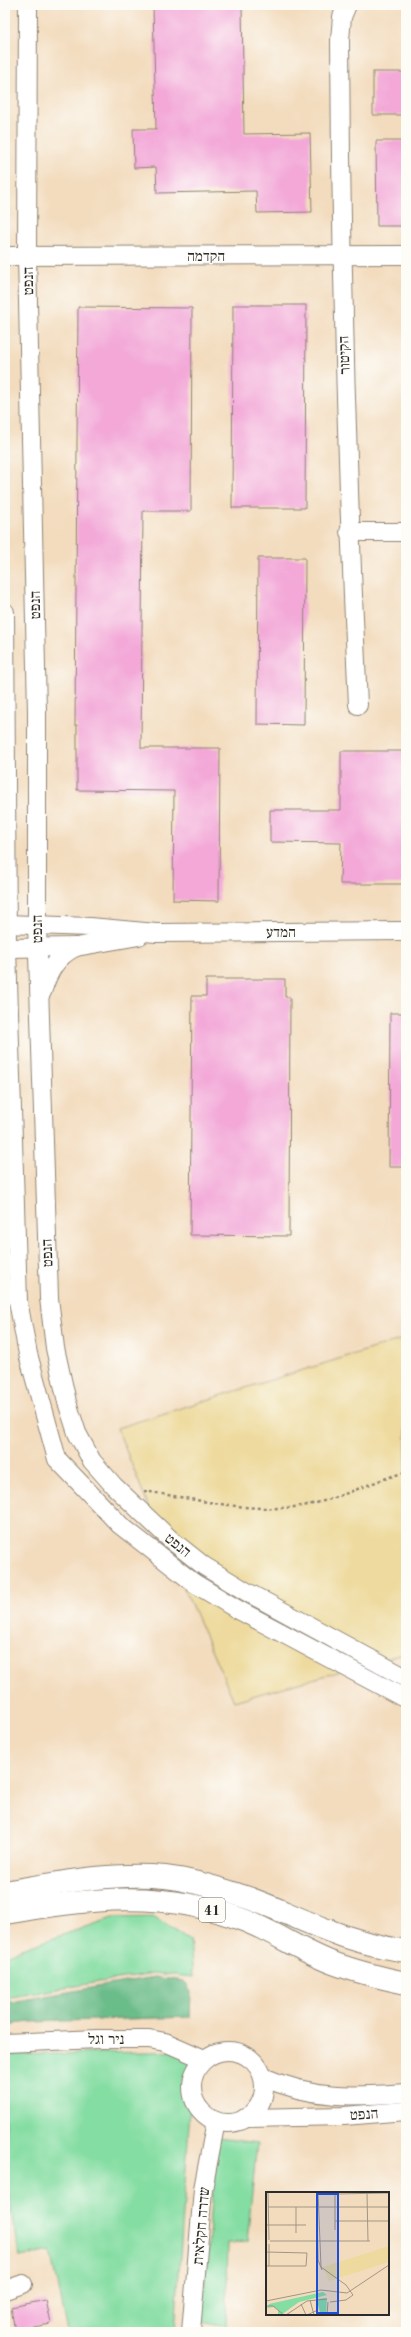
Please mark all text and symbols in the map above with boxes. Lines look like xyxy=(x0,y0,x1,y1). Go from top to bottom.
street label: הקדמה xyxy=(187,250,225,265)
street label: הנפט xyxy=(22,267,37,295)
street label: הקיטור xyxy=(337,335,354,375)
street label: הנפט xyxy=(29,591,44,619)
street label: הנפט xyxy=(31,915,46,943)
street label: המדע xyxy=(266,926,296,941)
street label: הנפט xyxy=(41,1238,56,1267)
street label: הנפט xyxy=(161,1531,193,1561)
road number: 41 xyxy=(199,1898,225,1922)
street label: ניר וגל xyxy=(88,2032,124,2048)
street label: הנפט xyxy=(349,2107,379,2124)
street label: שדרה חקלאית xyxy=(191,2186,213,2266)
inset map xyxy=(266,2192,389,2315)

